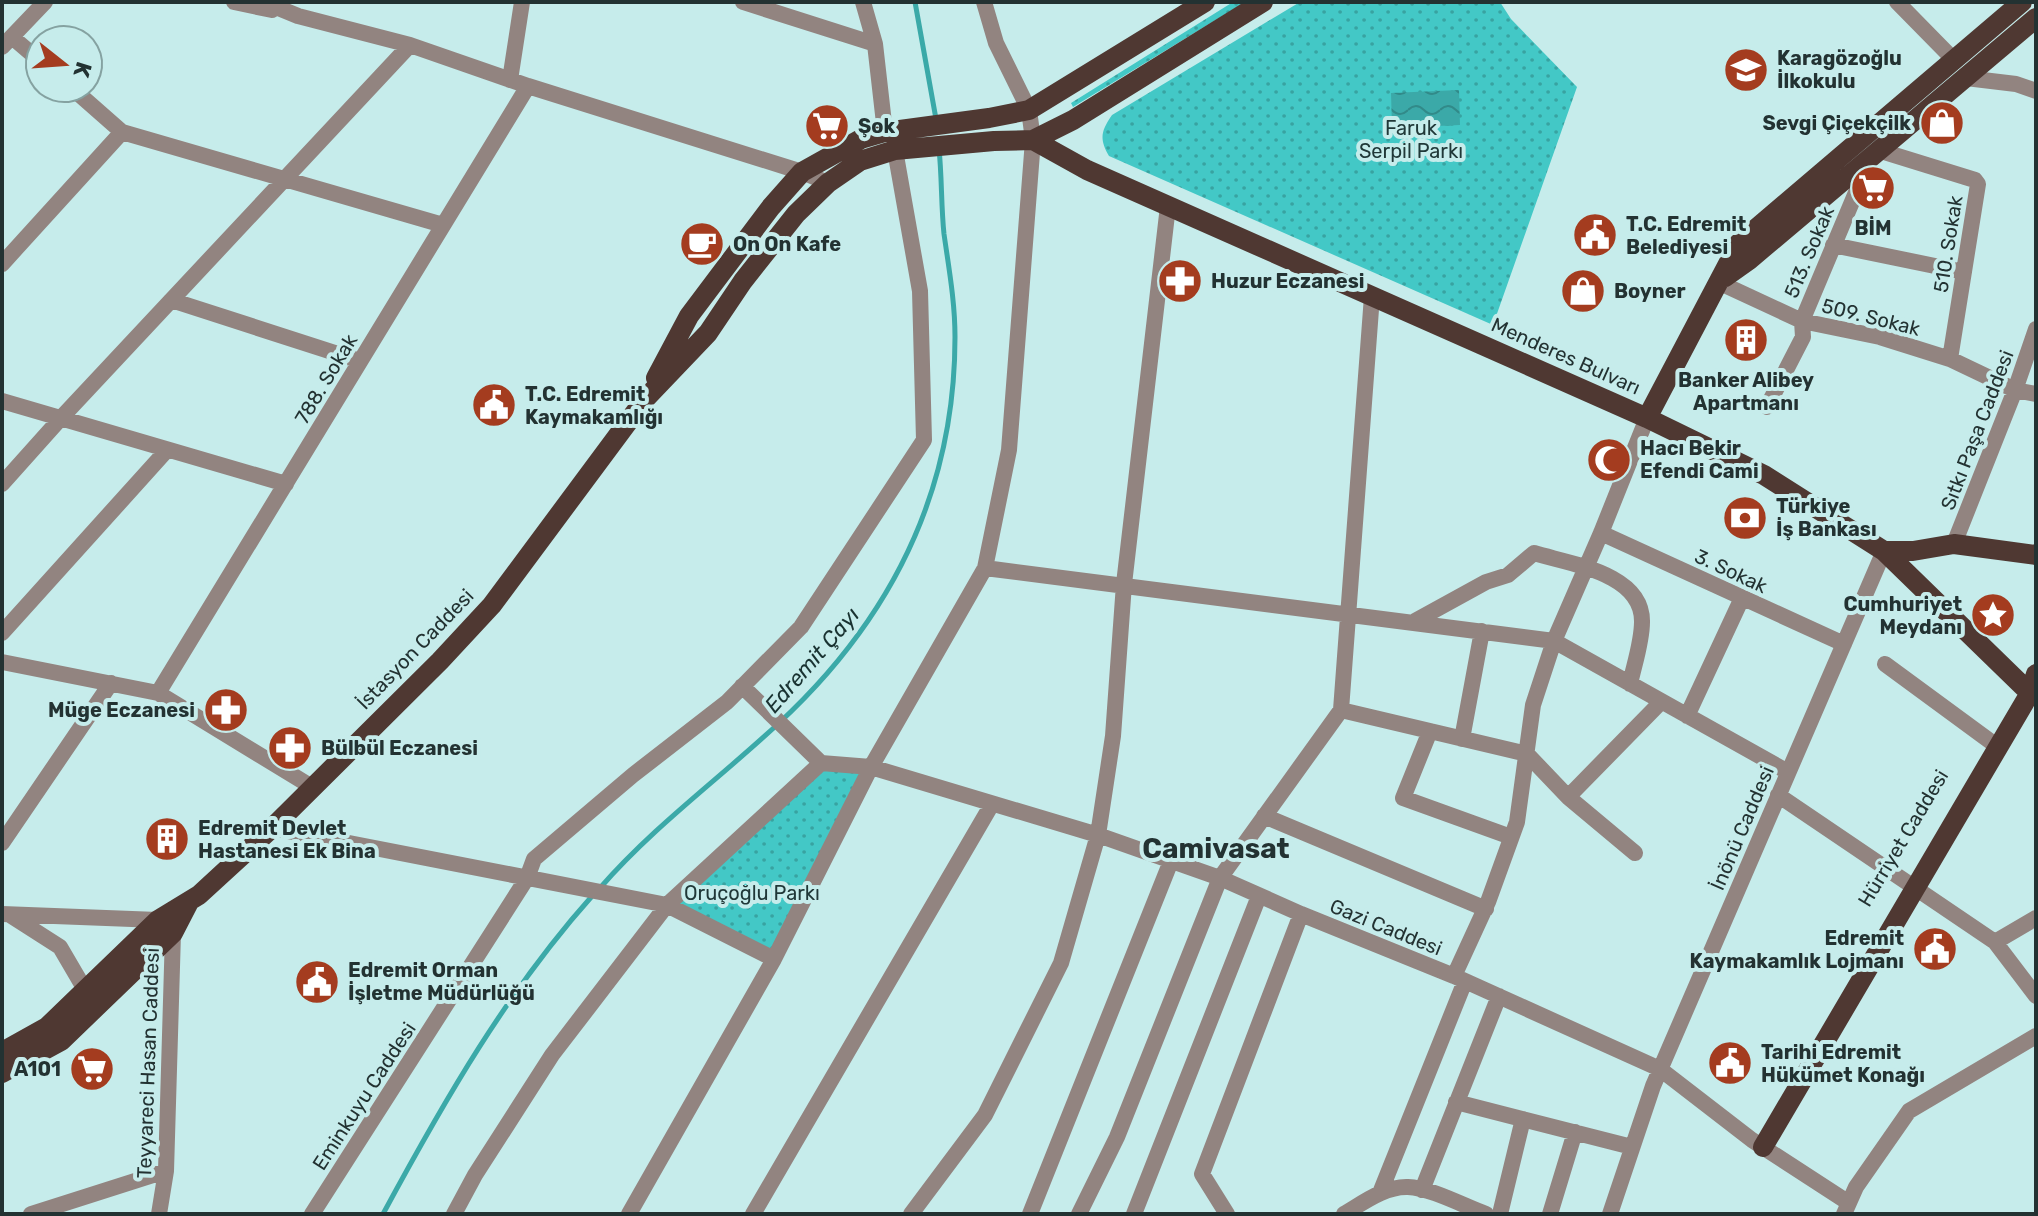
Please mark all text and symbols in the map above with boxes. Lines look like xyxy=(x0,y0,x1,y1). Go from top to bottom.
north arrow xyxy=(24,24,104,104)
school or university icon: Karagözoğlu İlkokulu xyxy=(1722,46,1770,94)
place label: Karagözoğlu İlkokulu xyxy=(1777,46,1902,93)
text: K xyxy=(67,59,98,81)
shop icon: Sevgi Çiçekçilk xyxy=(1918,99,1966,147)
supermarket icon: Şok xyxy=(803,102,851,150)
place label: Sevgi Çiçekçilk xyxy=(1762,111,1911,135)
place label: Şok xyxy=(858,114,895,138)
park label: Faruk Serpil Parkı xyxy=(1359,116,1463,163)
supermarket icon: BİM xyxy=(1849,164,1897,212)
street label: 510. Sokak xyxy=(1928,193,1968,294)
street label: 513. Sokak xyxy=(1779,202,1839,302)
public building icon: T.C. Edremit Belediyesi xyxy=(1571,211,1619,259)
place label: T.C. Edremit Belediyesi xyxy=(1626,212,1746,259)
place label: BİM xyxy=(1854,216,1892,240)
cafe icon: On On Kafe xyxy=(678,220,726,268)
place label: On On Kafe xyxy=(733,232,841,256)
pharmacy icon: Huzur Eczanesi xyxy=(1156,257,1204,305)
shop icon: Boyner xyxy=(1559,267,1607,315)
place label: Huzur Eczanesi xyxy=(1211,269,1364,293)
place label: Boyner xyxy=(1614,279,1686,303)
street label: 509. Sokak xyxy=(1819,293,1923,341)
street label: Menderes Bulvarı xyxy=(1488,312,1644,400)
building icon: Banker Alibey Apartmanı xyxy=(1722,316,1770,364)
street label: 788. Sokak xyxy=(290,329,363,428)
street label: Sıtkı Paşa Caddesi xyxy=(1935,347,2019,513)
place label: Banker Alibey Apartmanı xyxy=(1678,368,1814,415)
public building icon: T.C. Edremit Kaymakamlığı xyxy=(470,381,518,429)
place label: T.C. Edremit Kaymakamlığı xyxy=(525,382,663,429)
mosque icon: Hacı Bekir Efendi Cami xyxy=(1585,436,1633,484)
place label: Hacı Bekir Efendi Cami xyxy=(1640,436,1759,483)
bank icon: Türkiye İş Bankası xyxy=(1721,494,1769,542)
place label: Türkiye İş Bankası xyxy=(1776,494,1877,541)
street label: 3. Sokak xyxy=(1691,544,1772,599)
street label: İstasyon Caddesi xyxy=(352,584,478,714)
place icon: Cumhuriyet Meydanı xyxy=(1969,591,2017,639)
place label: Cumhuriyet Meydanı xyxy=(1843,592,1962,639)
water label: Edremit Çayı xyxy=(759,602,865,718)
pharmacy icon: Müge Eczanesi xyxy=(202,686,250,734)
place label: Müge Eczanesi xyxy=(48,698,195,722)
pharmacy icon: Bülbül Eczanesi xyxy=(266,724,314,772)
place label: Bülbül Eczanesi xyxy=(321,736,478,760)
street label: İnönü Caddesi xyxy=(1705,762,1779,894)
street label: Hürriyet Caddesi xyxy=(1853,765,1953,911)
building icon: Edremit Devlet Hastanesi Ek Bina xyxy=(143,815,191,863)
place label: Edremit Devlet Hastanesi Ek Bina xyxy=(198,816,376,863)
district label: Camivasat xyxy=(1142,832,1290,865)
park label: Oruçoğlu Parkı xyxy=(684,881,820,905)
street label: Gazi Caddesi xyxy=(1326,894,1446,960)
public building icon: Edremit Kaymakamlık Lojmanı xyxy=(1911,925,1959,973)
place label: Edremit Kaymakamlık Lojmanı xyxy=(1690,926,1904,973)
street label: Teyyareci Hasan Caddesi xyxy=(132,947,164,1179)
public building icon: Edremit Orman İşletme Müdürlüğü xyxy=(293,958,341,1006)
place label: Edremit Orman İşletme Müdürlüğü xyxy=(348,958,535,1005)
street label: Eminkuyu Caddesi xyxy=(307,1018,421,1174)
public building icon: Tarihi Edremit Hükümet Konağı xyxy=(1706,1039,1754,1087)
place label: Tarihi Edremit Hükümet Konağı xyxy=(1761,1040,1925,1087)
supermarket icon: A101 xyxy=(68,1045,116,1093)
place label: A101 xyxy=(14,1057,61,1081)

